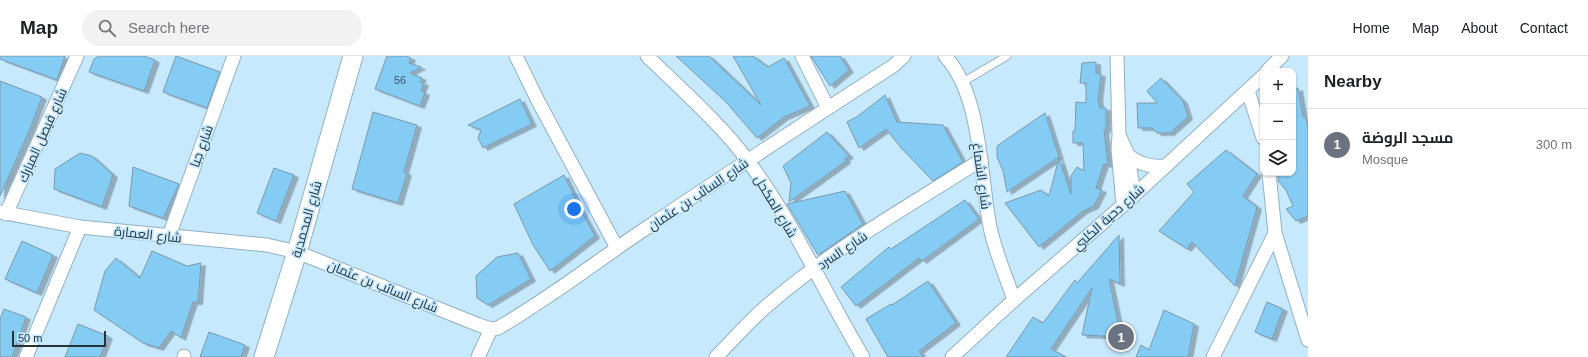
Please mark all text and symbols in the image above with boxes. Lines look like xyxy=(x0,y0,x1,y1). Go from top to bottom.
search box xyxy=(82,10,362,46)
text: Map xyxy=(20,17,58,38)
icon: search xyxy=(96,17,118,39)
text: Search here xyxy=(128,19,210,36)
text: Home xyxy=(1353,20,1390,36)
text: Map xyxy=(1412,20,1439,36)
text: About xyxy=(1461,20,1498,36)
text: Contact xyxy=(1520,20,1568,36)
map controls xyxy=(1260,68,1296,176)
button: + xyxy=(1260,68,1296,104)
text: Nearby xyxy=(1324,72,1382,91)
house number: 56 xyxy=(394,74,406,86)
street label: شارع فيصل المبارك xyxy=(15,86,71,185)
button: − xyxy=(1260,104,1296,140)
street label: شارع جبا xyxy=(187,123,217,170)
text: مسجد الروضة xyxy=(1362,129,1453,146)
text: 1 xyxy=(1333,137,1341,152)
text: 300 m xyxy=(1536,137,1572,152)
button: layers xyxy=(1260,140,1296,176)
street label: شارع الشماغ xyxy=(968,142,994,210)
text: Mosque xyxy=(1362,152,1408,167)
street label: شارع السائب بن عثمان xyxy=(645,155,752,234)
street label: شارع المكحل xyxy=(750,172,800,241)
street label: شارع المحمدية xyxy=(288,179,326,260)
street label: شارع دحية الكلبي xyxy=(1069,181,1149,256)
your location xyxy=(564,199,584,219)
street label: شارع العمارة xyxy=(113,223,182,246)
street label: شارع السرد xyxy=(814,228,871,273)
street label: شارع السائب بن عثمان xyxy=(325,257,440,316)
pin: 1 xyxy=(1108,322,1134,352)
scale bar xyxy=(12,329,106,348)
text: 50 m xyxy=(18,332,42,344)

